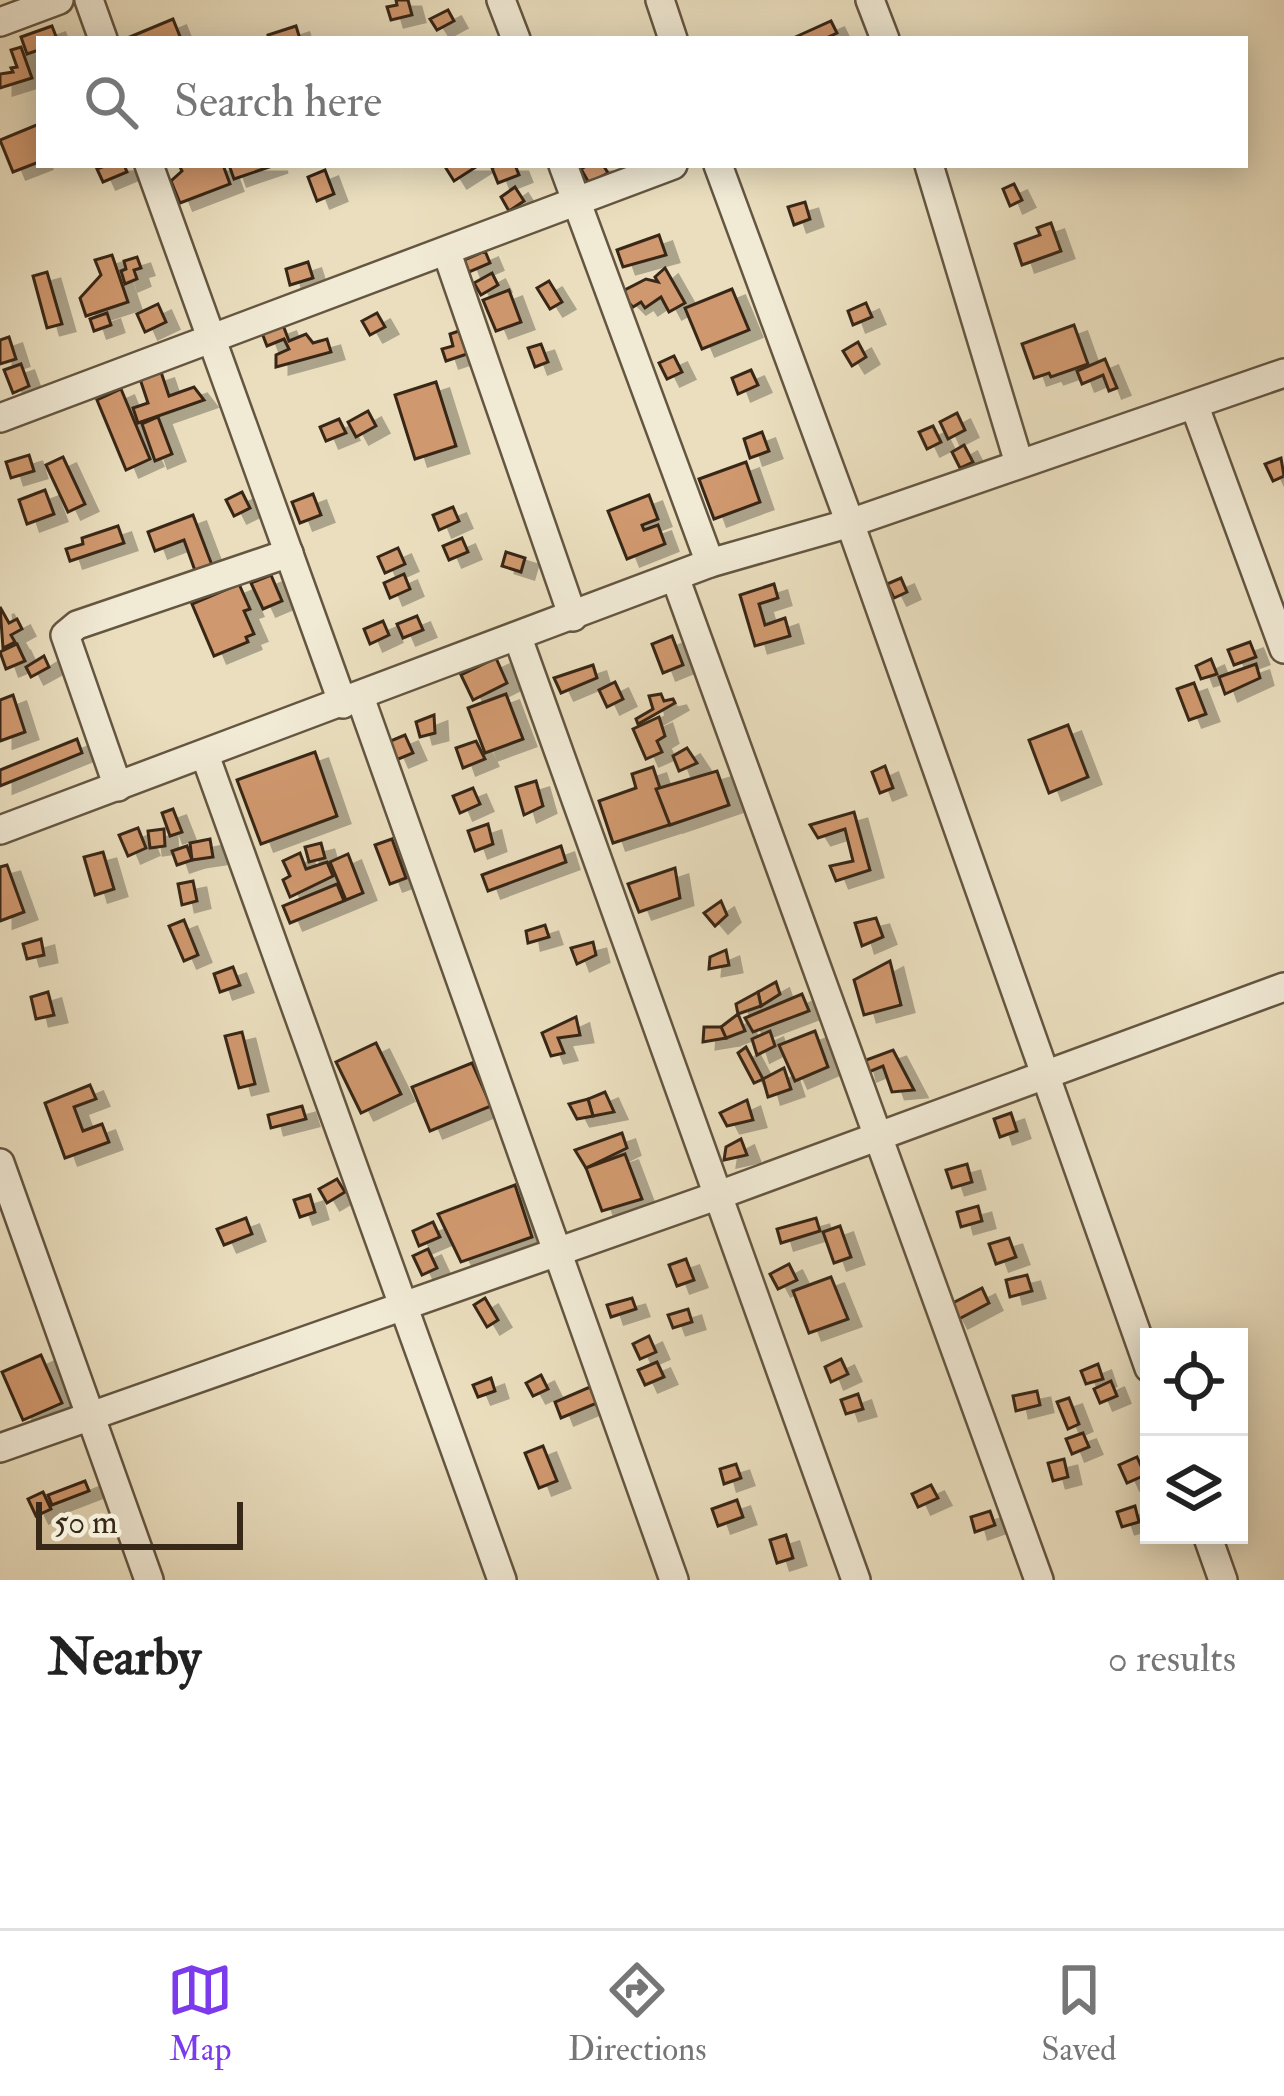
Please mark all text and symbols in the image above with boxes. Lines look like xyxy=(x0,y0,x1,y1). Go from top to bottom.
search box xyxy=(36,36,1248,168)
icon: search xyxy=(78,69,144,135)
text: Search here xyxy=(174,74,382,130)
map controls xyxy=(1140,1328,1248,1544)
button: locate xyxy=(1140,1328,1248,1436)
button: layers xyxy=(1140,1436,1248,1544)
scale bar xyxy=(36,1496,243,1549)
text: 50 m xyxy=(54,1502,118,1543)
text: Nearby xyxy=(48,1626,201,1690)
text: 0 results xyxy=(1108,1634,1236,1683)
tab: Map xyxy=(167,1957,233,2070)
tab: Directions xyxy=(568,1957,707,2070)
tab: Saved xyxy=(1041,1957,1117,2070)

